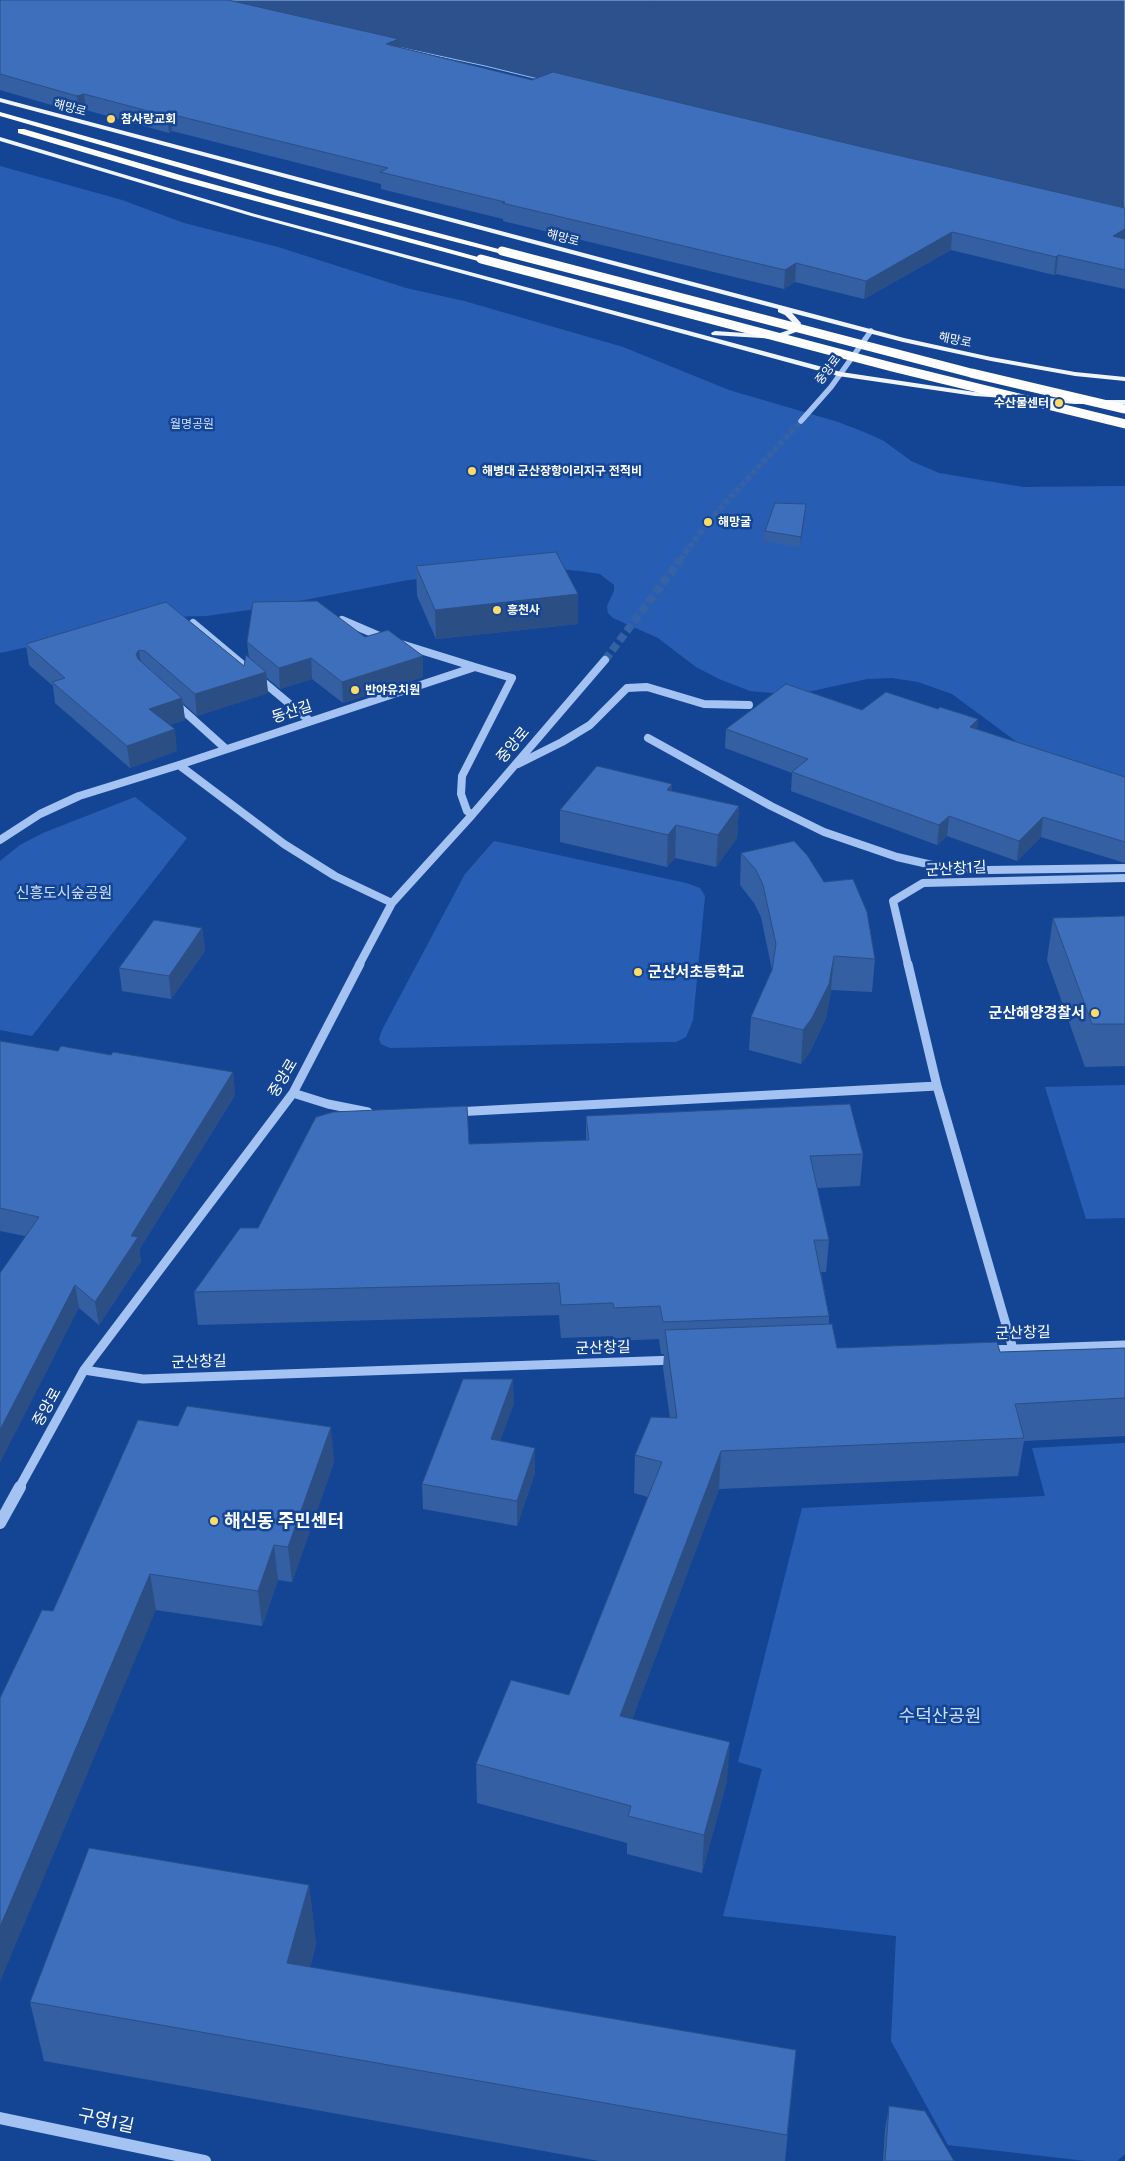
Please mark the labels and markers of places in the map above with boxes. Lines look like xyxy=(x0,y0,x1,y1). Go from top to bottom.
place label: 참사랑교회 xyxy=(121,112,176,126)
marker: 참사랑교회 xyxy=(105,113,117,125)
place label: 수산물센터 xyxy=(994,396,1049,410)
marker: 수산물센터 xyxy=(1053,397,1065,409)
place label: 해병대 군산장항이리지구 전적비 xyxy=(482,464,642,478)
marker: 해병대 군산장항이리지구 전적비 xyxy=(466,465,478,477)
place label: 해망굴 xyxy=(718,515,751,529)
marker: 해망굴 xyxy=(702,516,714,528)
place label: 흥천사 xyxy=(507,603,540,617)
marker: 흥천사 xyxy=(491,604,503,616)
place label: 반야유치원 xyxy=(365,683,420,697)
marker: 반야유치원 xyxy=(349,684,361,696)
place label: 군산서초등학교 xyxy=(648,963,745,981)
marker: 군산서초등학교 xyxy=(632,966,644,978)
place label: 군산해양경찰서 xyxy=(988,1004,1085,1022)
marker: 군산해양경찰서 xyxy=(1089,1007,1101,1019)
place label: 해신동 주민센터 xyxy=(224,1510,344,1532)
marker: 해신동 주민센터 xyxy=(208,1515,220,1527)

